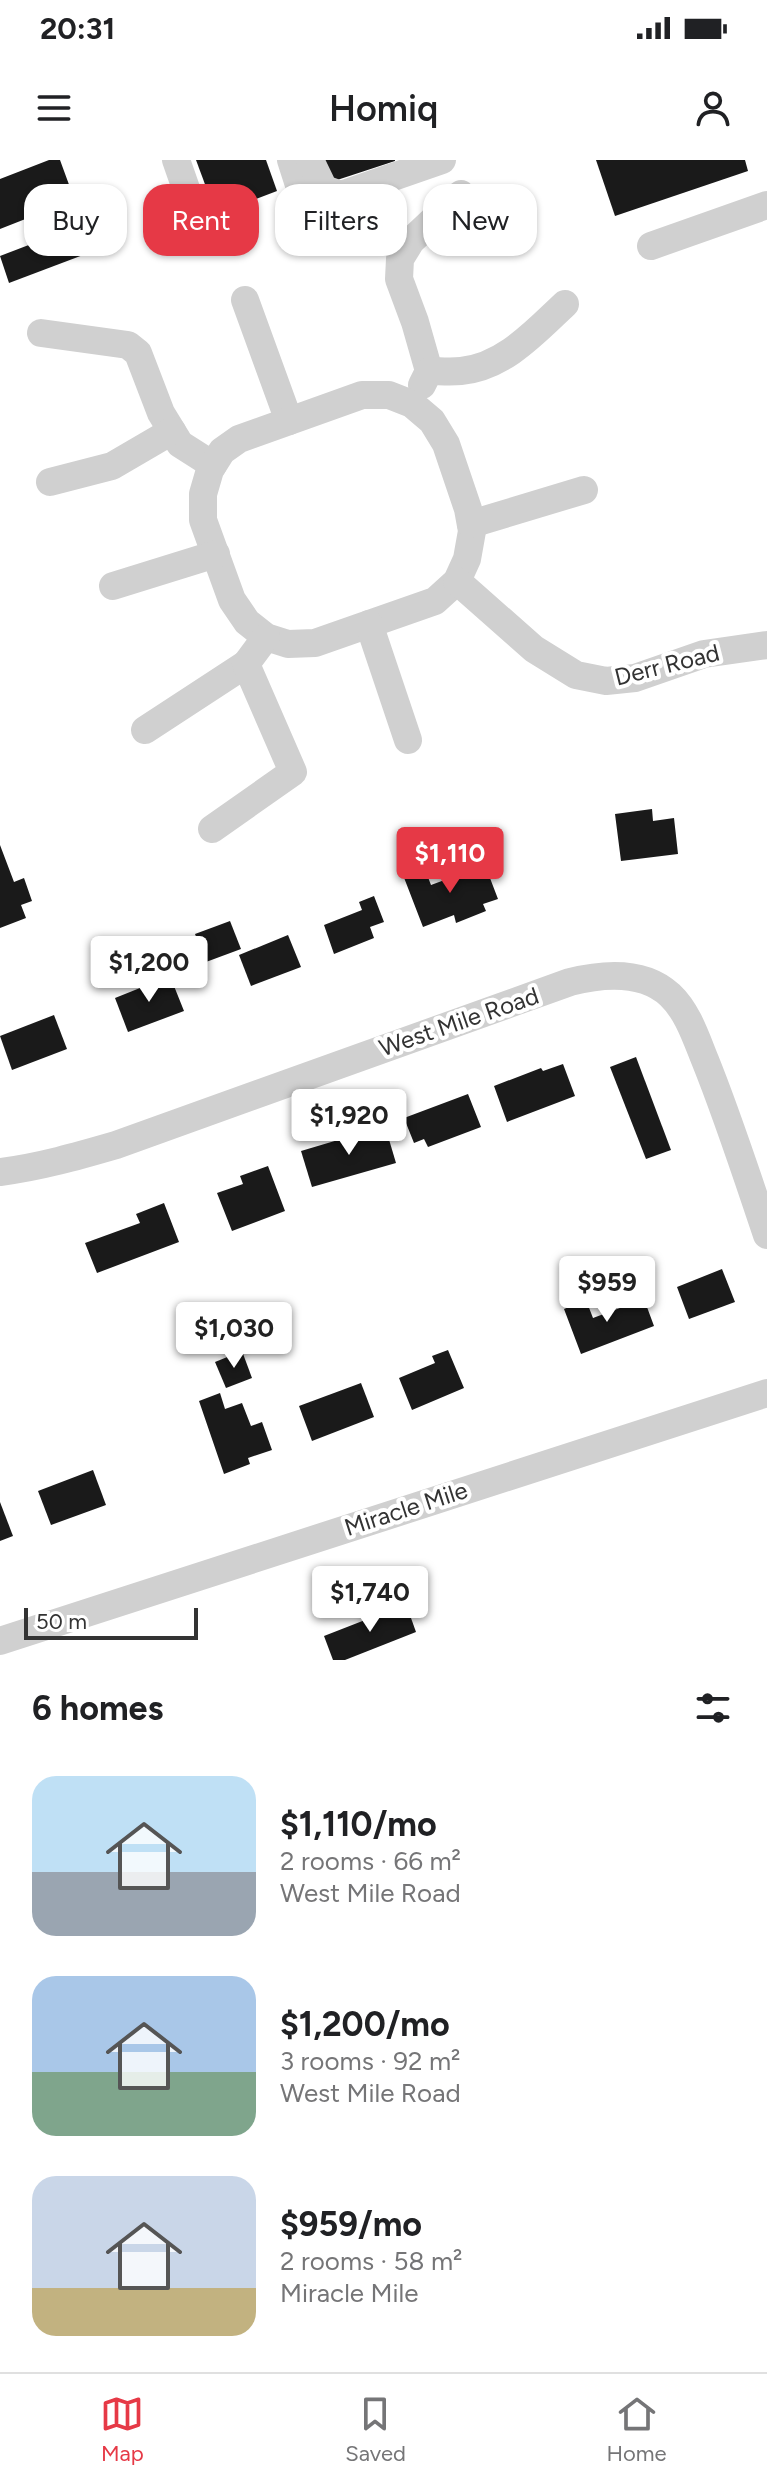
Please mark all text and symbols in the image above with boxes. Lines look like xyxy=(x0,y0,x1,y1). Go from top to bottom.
text: 20:31 xyxy=(40,10,115,47)
icon: menu xyxy=(32,86,76,130)
icon: person xyxy=(691,86,735,130)
text: Homiq xyxy=(329,87,438,130)
chip: Buy xyxy=(24,184,127,256)
chip: Rent xyxy=(143,184,259,256)
chip: Filters xyxy=(275,184,407,256)
chip: New xyxy=(423,184,537,256)
street label: Derr Road xyxy=(611,637,722,692)
pin: $1,110 xyxy=(385,827,515,895)
text: $1,110 xyxy=(415,837,485,869)
pin: $1,200 xyxy=(84,936,214,1004)
text: $1,200 xyxy=(109,946,189,978)
street label: West Mile Road xyxy=(375,981,542,1062)
pin: $1,920 xyxy=(284,1089,414,1157)
text: $1,920 xyxy=(309,1099,389,1131)
pin: $959 xyxy=(560,1256,654,1324)
text: $959 xyxy=(577,1266,637,1298)
pin: $1,030 xyxy=(169,1302,299,1370)
text: $1,030 xyxy=(194,1312,274,1344)
street label: Miracle Mile xyxy=(341,1475,471,1542)
pin: $1,740 xyxy=(305,1566,435,1634)
text: $1,740 xyxy=(330,1576,410,1608)
scale bar xyxy=(24,1604,198,1640)
text: 50 m xyxy=(36,1608,87,1635)
icon: filters xyxy=(691,1686,735,1730)
text: 6 homes xyxy=(32,1688,163,1729)
text: $1,110/mo xyxy=(280,1804,437,1845)
icon: home xyxy=(96,1808,192,1904)
text: 2 rooms · 66 m² xyxy=(280,1845,461,1877)
text: West Mile Road xyxy=(280,1877,461,1909)
text: $1,200/mo xyxy=(280,2004,450,2045)
icon: home xyxy=(96,2008,192,2104)
text: 3 rooms · 92 m² xyxy=(280,2045,460,2077)
text: West Mile Road xyxy=(280,2077,461,2109)
text: $959/mo xyxy=(280,2204,422,2245)
icon: home xyxy=(96,2208,192,2304)
text: 2 rooms · 58 m² xyxy=(280,2245,462,2277)
text: Miracle Mile xyxy=(280,2277,418,2309)
tab: Map xyxy=(100,2392,144,2467)
tab: Saved xyxy=(345,2392,406,2467)
tab: Home xyxy=(607,2392,667,2467)

